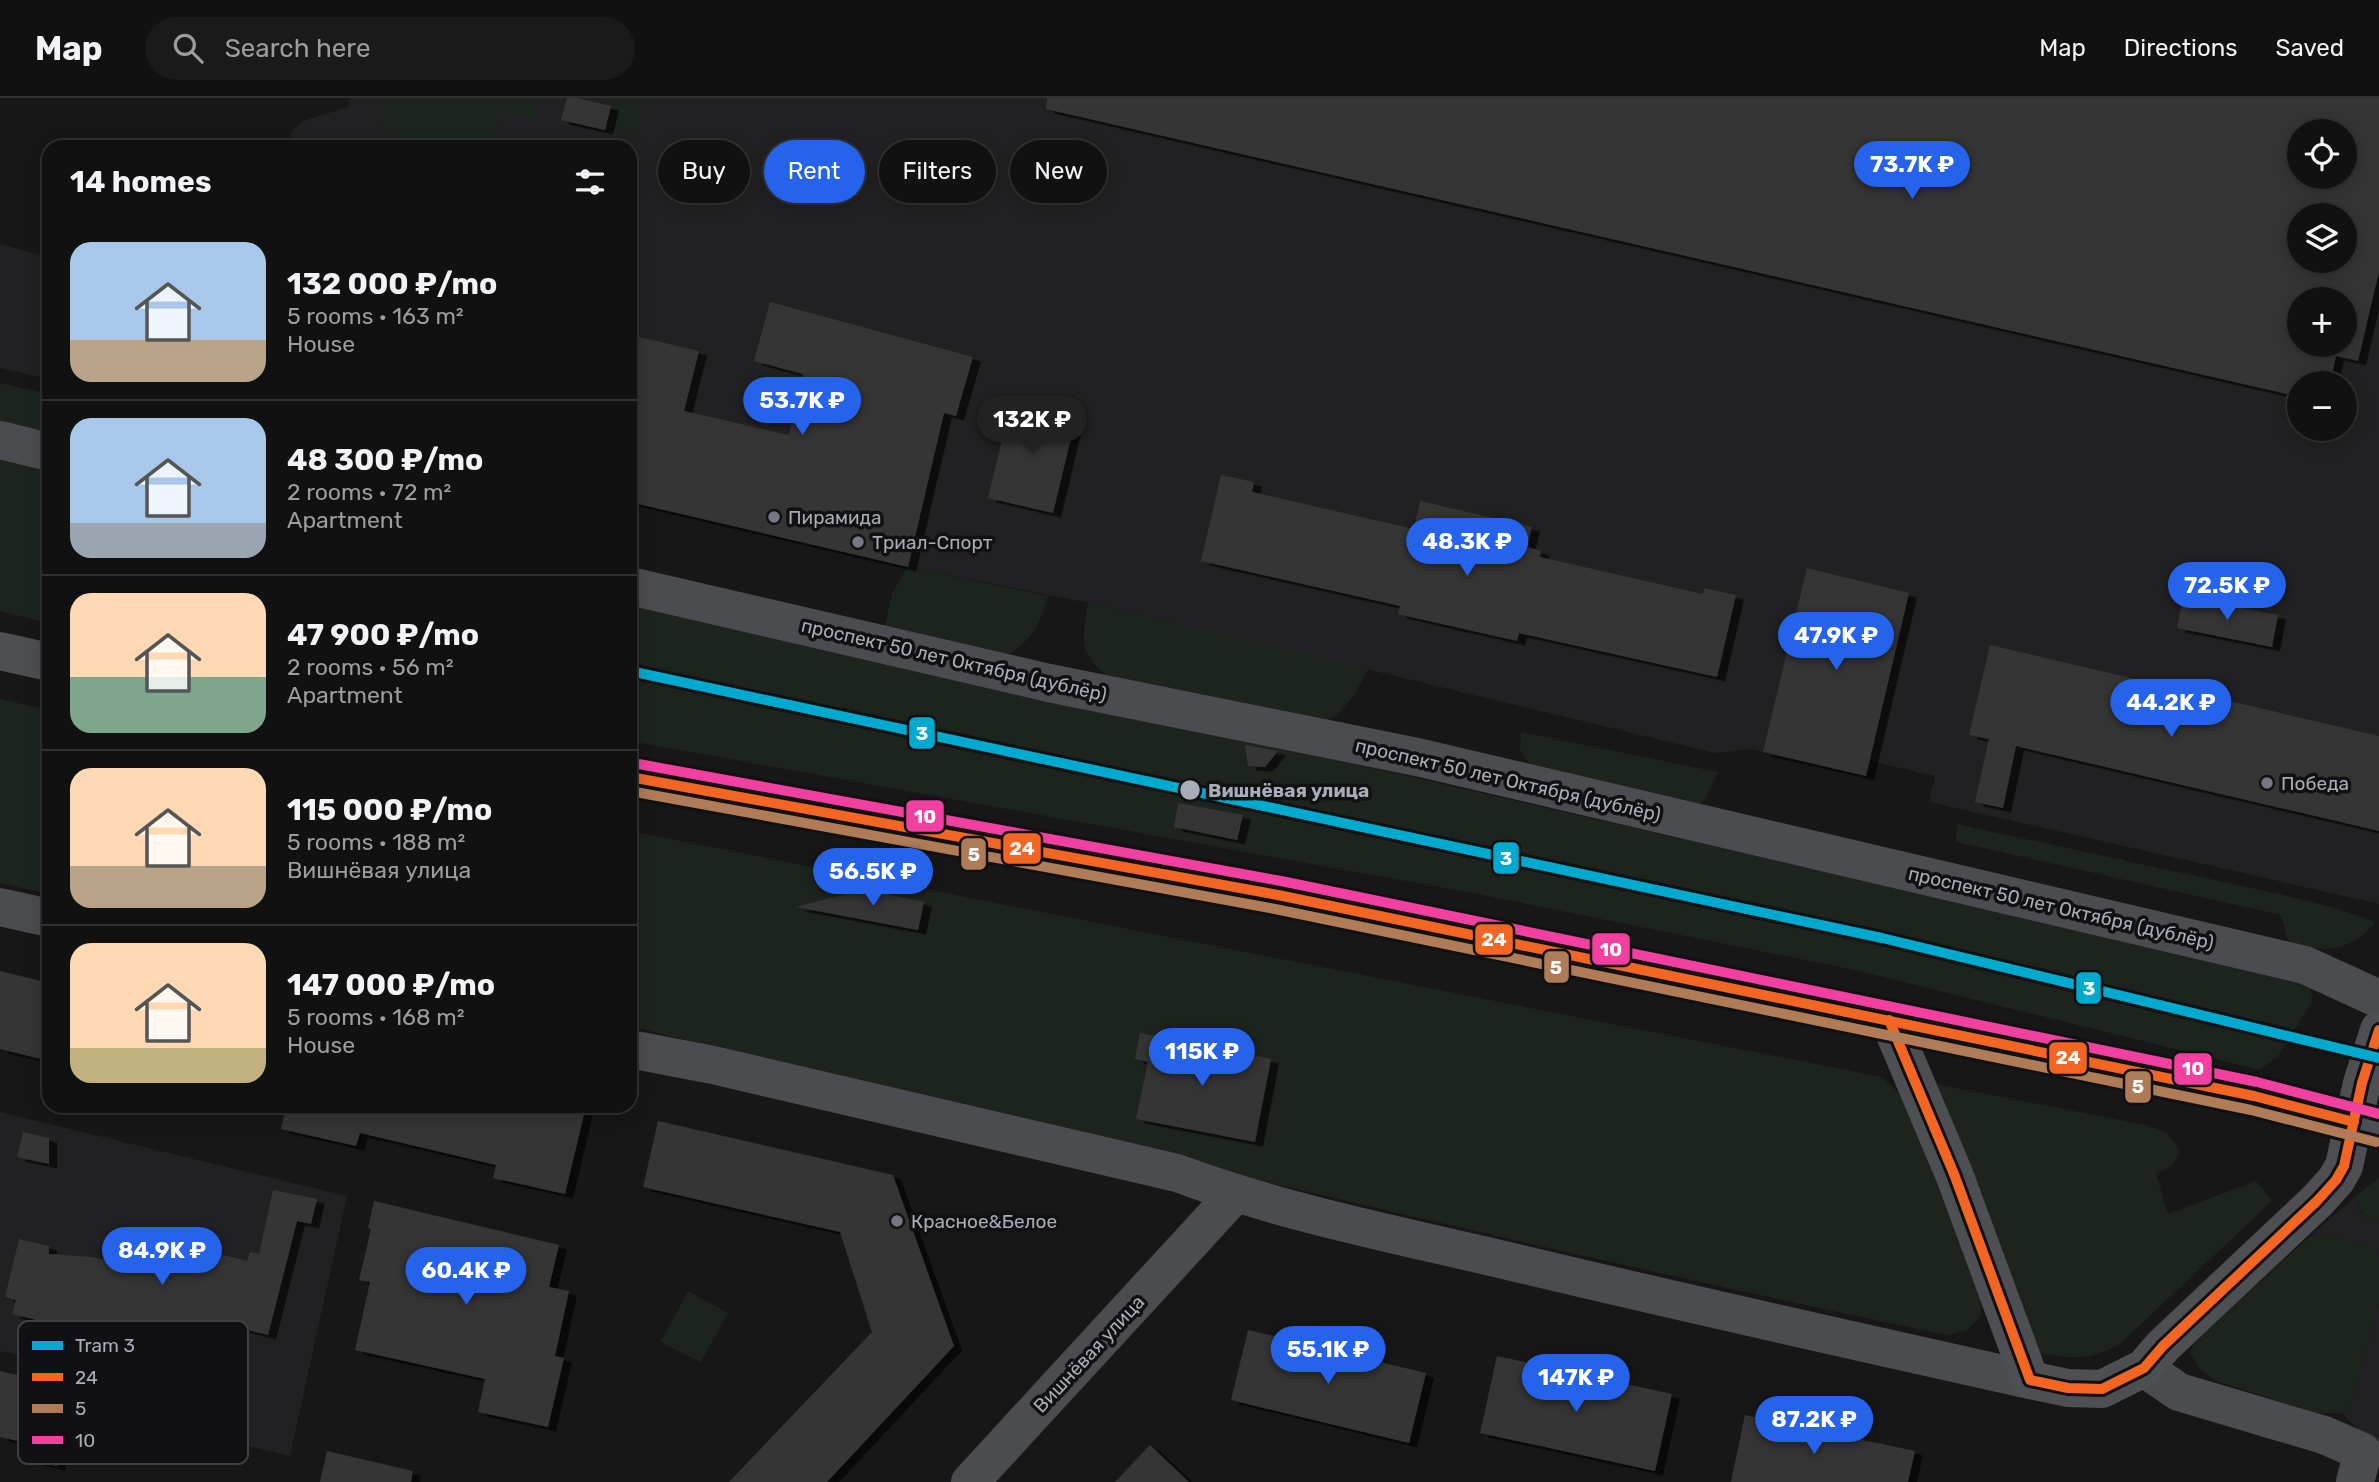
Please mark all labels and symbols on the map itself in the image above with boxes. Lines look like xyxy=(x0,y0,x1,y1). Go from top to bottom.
pin: 73.7K ₽ xyxy=(1847,141,1977,201)
pin: 53.7K ₽ xyxy=(737,378,867,437)
pin: 132K ₽ xyxy=(975,396,1089,456)
place label: Пирамида xyxy=(788,506,881,529)
marker: Пирамида xyxy=(766,509,782,525)
pin: 48.3K ₽ xyxy=(1402,518,1532,578)
place label: Триал-Спорт xyxy=(872,531,993,554)
marker: Триал-Спорт xyxy=(850,534,866,550)
pin: 72.5K ₽ xyxy=(2162,562,2292,622)
pin: 47.9K ₽ xyxy=(1771,612,1901,672)
street label: проспект 50 лет Октября (дублёр) xyxy=(799,614,1109,706)
pin: 44.2K ₽ xyxy=(2106,680,2236,739)
line badge: 3 xyxy=(908,716,936,750)
text: 3 xyxy=(916,722,928,745)
street label: проспект 50 лет Октября (дублёр) xyxy=(1353,734,1663,826)
place label: Победа xyxy=(2281,772,2349,795)
marker: Победа xyxy=(2259,775,2275,791)
marker: Вишнёвая улица xyxy=(1178,778,1202,802)
place label: Вишнёвая улица xyxy=(1208,779,1369,802)
line badge: 10 xyxy=(905,799,945,833)
text: 10 xyxy=(914,805,936,828)
line badge: 24 xyxy=(1002,832,1042,865)
line badge: 5 xyxy=(960,837,987,871)
text: 24 xyxy=(1009,837,1035,860)
line badge: 3 xyxy=(1492,841,1520,875)
text: 5 xyxy=(968,843,980,866)
text: 3 xyxy=(1500,847,1512,870)
pin: 56.5K ₽ xyxy=(808,848,938,908)
street label: проспект 50 лет Октября (дублёр) xyxy=(1906,862,2216,954)
line badge: 24 xyxy=(1474,923,1514,956)
text: 24 xyxy=(1481,928,1507,951)
line badge: 10 xyxy=(1591,932,1631,966)
text: 10 xyxy=(1600,938,1622,961)
line badge: 5 xyxy=(1543,950,1570,984)
text: 5 xyxy=(1550,956,1562,979)
line badge: 3 xyxy=(2075,971,2102,1005)
text: 3 xyxy=(2083,977,2095,1000)
pin: 115K ₽ xyxy=(1145,1028,1259,1088)
line badge: 24 xyxy=(2048,1041,2088,1075)
text: 24 xyxy=(2055,1046,2081,1069)
line badge: 10 xyxy=(2173,1052,2213,1086)
text: 10 xyxy=(2182,1057,2204,1080)
line badge: 5 xyxy=(2124,1070,2152,1104)
text: 5 xyxy=(2132,1075,2144,1098)
place label: Красное&Белое xyxy=(911,1210,1057,1233)
marker: Красное&Белое xyxy=(889,1213,905,1229)
pin: 84.9K ₽ xyxy=(97,1228,227,1287)
pin: 60.4K ₽ xyxy=(401,1248,531,1307)
street label: Вишнёвая улица xyxy=(1029,1290,1149,1418)
legend xyxy=(18,1321,248,1464)
pin: 55.1K ₽ xyxy=(1263,1326,1393,1386)
text: Tram 3 xyxy=(75,1334,135,1357)
pin: 147K ₽ xyxy=(1519,1354,1633,1414)
text: 24 xyxy=(75,1366,98,1389)
pin: 87.2K ₽ xyxy=(1749,1396,1879,1456)
text: 5 xyxy=(75,1397,86,1420)
text: 10 xyxy=(75,1429,95,1452)

